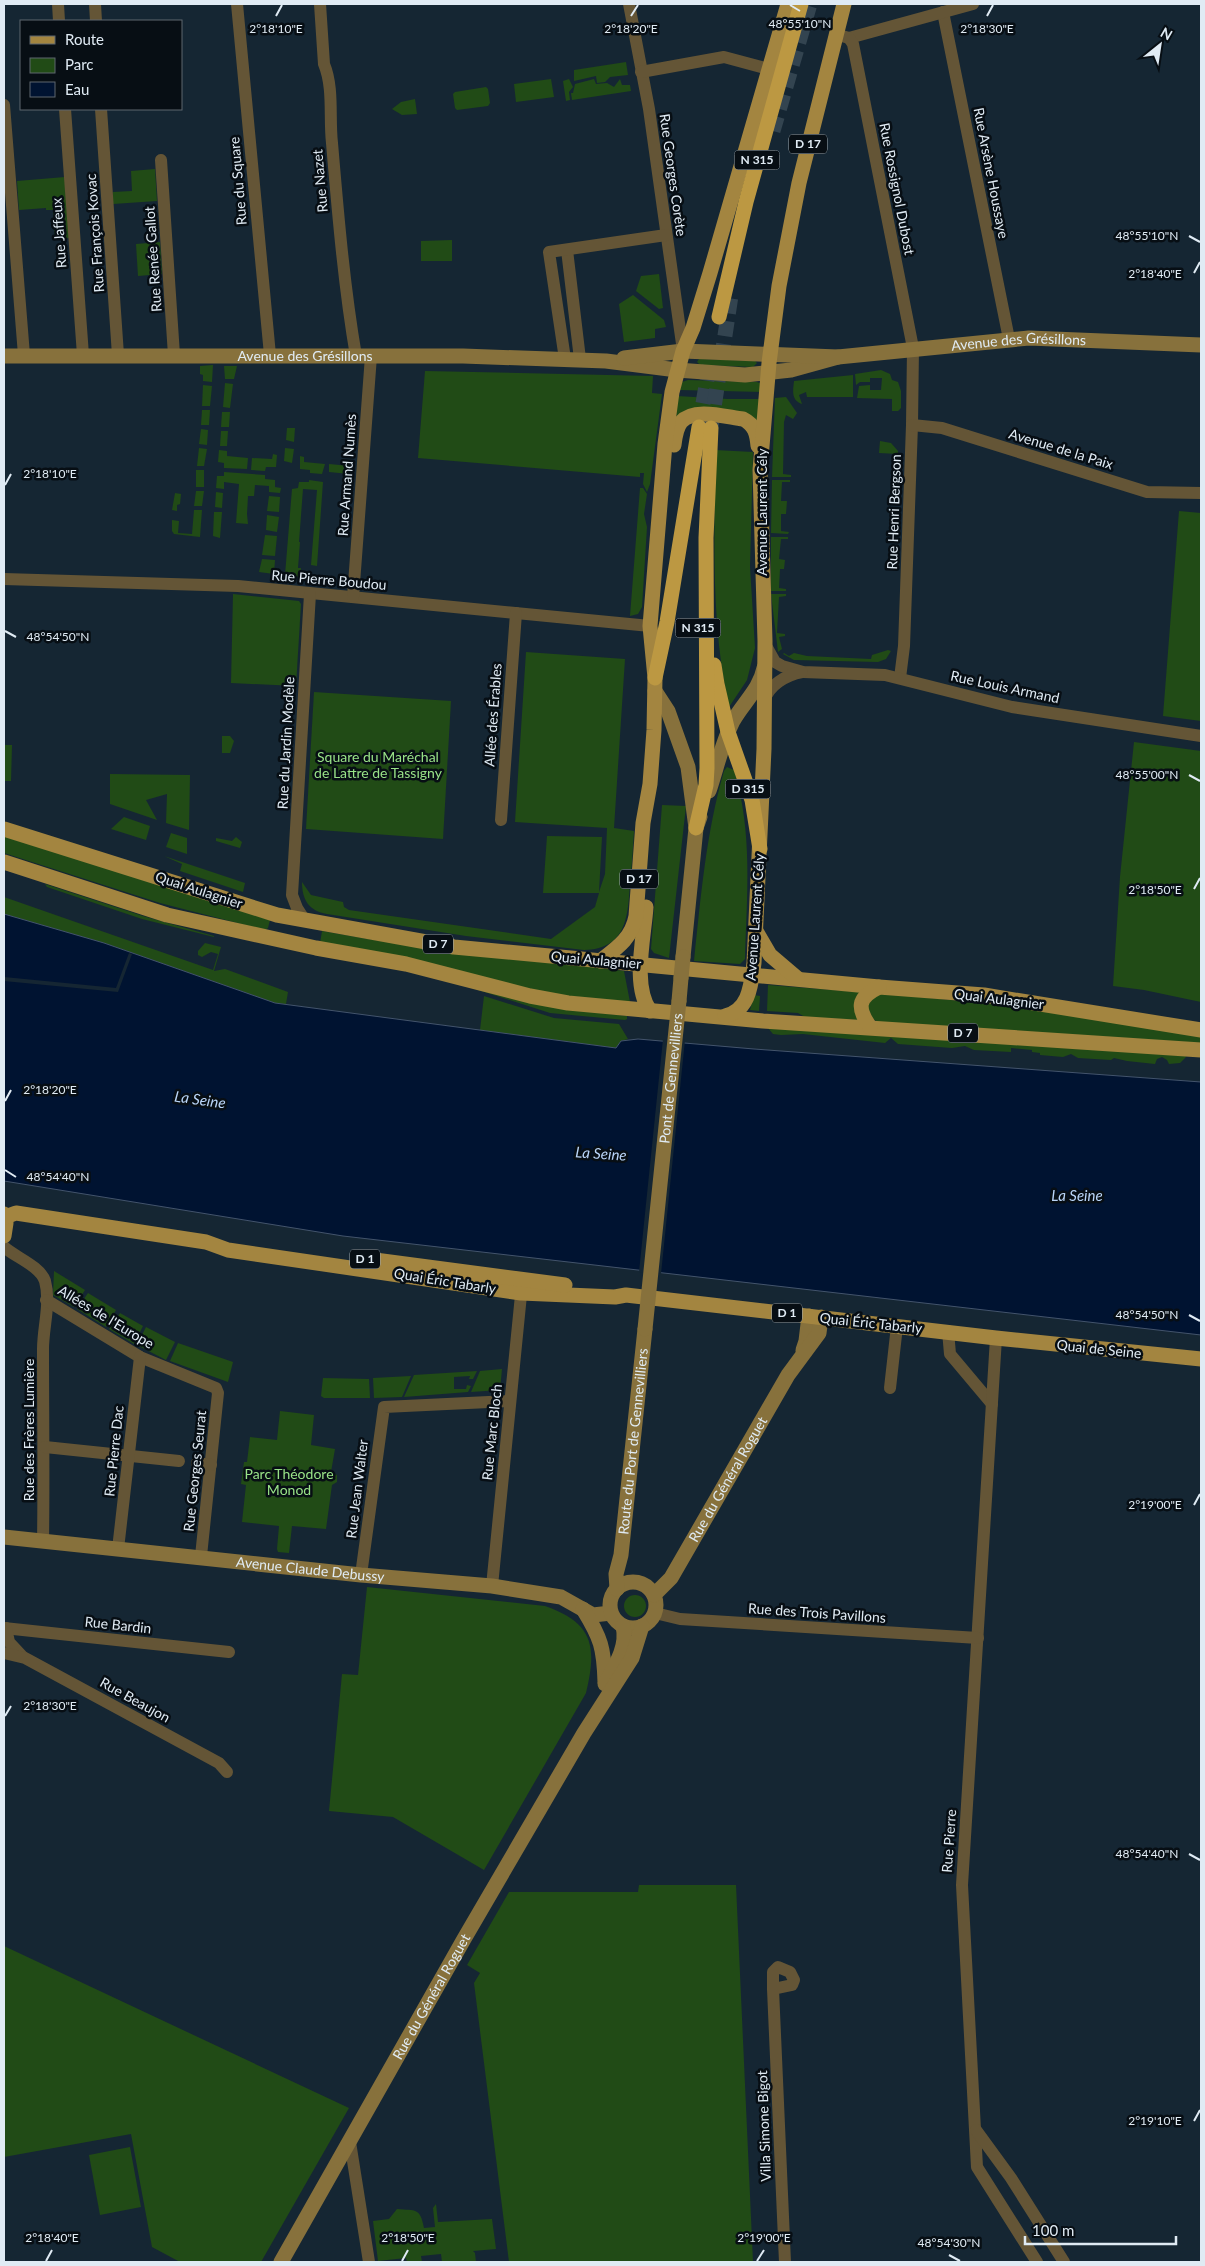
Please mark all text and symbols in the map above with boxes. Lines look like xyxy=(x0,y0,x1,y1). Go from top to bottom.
text: 48°55'10"N xyxy=(769,16,831,31)
legend xyxy=(20,20,182,110)
north arrow xyxy=(1135,20,1185,70)
text: 2°18'10"E xyxy=(249,21,303,36)
text: 2°18'20"E xyxy=(604,21,658,36)
text: 2°18'30"E xyxy=(960,21,1014,36)
text: N xyxy=(1158,23,1176,43)
text: Route xyxy=(65,30,104,48)
text: Parc xyxy=(65,55,94,73)
text: Eau xyxy=(65,80,89,98)
street label: Rue Arsène Houssaye xyxy=(970,106,1013,240)
street label: Rue Georges Corète xyxy=(656,113,691,237)
street label: Rue Rossignol Dubost xyxy=(876,121,919,256)
road number: D 17 xyxy=(789,134,827,154)
street label: Rue du Square xyxy=(225,136,250,226)
street label: Rue Nazet xyxy=(308,149,331,213)
road number: N 315 xyxy=(734,150,780,170)
street label: Rue François Kovac xyxy=(82,173,107,293)
street label: Rue Jaffeux xyxy=(48,197,69,269)
street label: Rue Renée Gallot xyxy=(140,206,165,312)
text: 48°55'10"N xyxy=(1116,228,1178,243)
text: 2°18'40"E xyxy=(1128,266,1182,281)
street label: Avenue des Grésillons xyxy=(950,329,1086,354)
street label: Avenue des Grésillons xyxy=(237,347,373,364)
street label: Rue Armand Numès xyxy=(334,413,359,537)
street label: Avenue de la Paix xyxy=(1007,425,1115,472)
street label: Avenue Laurent Cély xyxy=(753,447,770,576)
street label: Rue Henri Bergson xyxy=(883,454,904,570)
text: 2°18'10"E xyxy=(23,466,77,481)
street label: Rue Pierre Boudou xyxy=(271,566,387,593)
road number: N 315 xyxy=(676,618,720,638)
text: 48°54'50"N xyxy=(27,629,89,644)
street label: Allée des Érables xyxy=(480,663,505,767)
street label: Rue Louis Armand xyxy=(949,667,1061,706)
street label: Rue du Jardin Modèle xyxy=(274,676,297,810)
park label: Square du Maréchal de Lattre de Tassigny xyxy=(314,748,443,781)
text: 48°55'00"N xyxy=(1116,767,1178,782)
road number: D 315 xyxy=(726,780,770,799)
street label: Avenue Laurent Cély xyxy=(742,852,767,981)
street label: Quai Aulagnier xyxy=(153,867,245,912)
road number: D 17 xyxy=(620,870,658,889)
text: 2°18'50"E xyxy=(1128,882,1182,897)
road number: D 7 xyxy=(423,934,453,954)
street label: Quai Aulagnier xyxy=(550,947,642,972)
street label: Quai Aulagnier xyxy=(953,985,1045,1012)
street label: Pont de Gennevilliers xyxy=(655,1012,686,1144)
road number: D 7 xyxy=(948,1024,978,1042)
text: 2°18'20"E xyxy=(23,1082,77,1097)
water label: La Seine xyxy=(173,1087,227,1111)
water label: La Seine xyxy=(575,1142,627,1164)
text: 48°54'40"N xyxy=(27,1169,89,1184)
water label: La Seine xyxy=(1051,1186,1103,1204)
road number: D 1 xyxy=(350,1250,380,1268)
street label: Quai Éric Tabarly xyxy=(393,1264,498,1297)
street label: Allées de l'Europe xyxy=(55,1281,157,1352)
road number: D 1 xyxy=(772,1304,802,1322)
text: 48°54'50"N xyxy=(1116,1307,1178,1322)
street label: Quai Éric Tabarly xyxy=(819,1309,924,1336)
street label: Quai de Seine xyxy=(1056,1336,1142,1361)
street label: Route du Port de Gennevilliers xyxy=(614,1347,651,1535)
street label: Rue des Frères Lumière xyxy=(20,1359,37,1501)
street label: Rue Marc Bloch xyxy=(478,1383,505,1481)
street label: Rue Pierre Dac xyxy=(100,1404,127,1497)
street label: Rue Georges Seurat xyxy=(180,1410,209,1532)
street label: Rue du Général Roguet xyxy=(685,1413,770,1545)
street label: Rue Jean Walter xyxy=(342,1439,371,1539)
park label: Parc Théodore Monod xyxy=(244,1465,334,1498)
text: 2°19'00"E xyxy=(1128,1497,1182,1512)
street label: Avenue Claude Debussy xyxy=(235,1553,386,1585)
street label: Rue des Trois Pavillons xyxy=(748,1599,887,1626)
street label: Rue Bardin xyxy=(84,1613,152,1636)
street label: Rue Beaujon xyxy=(97,1673,173,1726)
text: 2°18'30"E xyxy=(23,1698,77,1713)
street label: Rue Pierre xyxy=(938,1809,959,1873)
text: 48°54'40"N xyxy=(1116,1846,1178,1861)
street label: Rue du Général Roguet xyxy=(389,1930,473,2062)
street label: Villa Simone Bigot xyxy=(753,2070,774,2182)
text: 2°19'10"E xyxy=(1128,2113,1182,2128)
scale bar xyxy=(1025,2214,1176,2246)
text: 100 m xyxy=(1032,2221,1074,2239)
text: 2°18'40"E xyxy=(25,2230,79,2245)
text: 2°18'50"E xyxy=(381,2230,435,2245)
text: 2°19'00"E xyxy=(737,2230,791,2245)
text: 48°54'30"N xyxy=(918,2235,980,2250)

